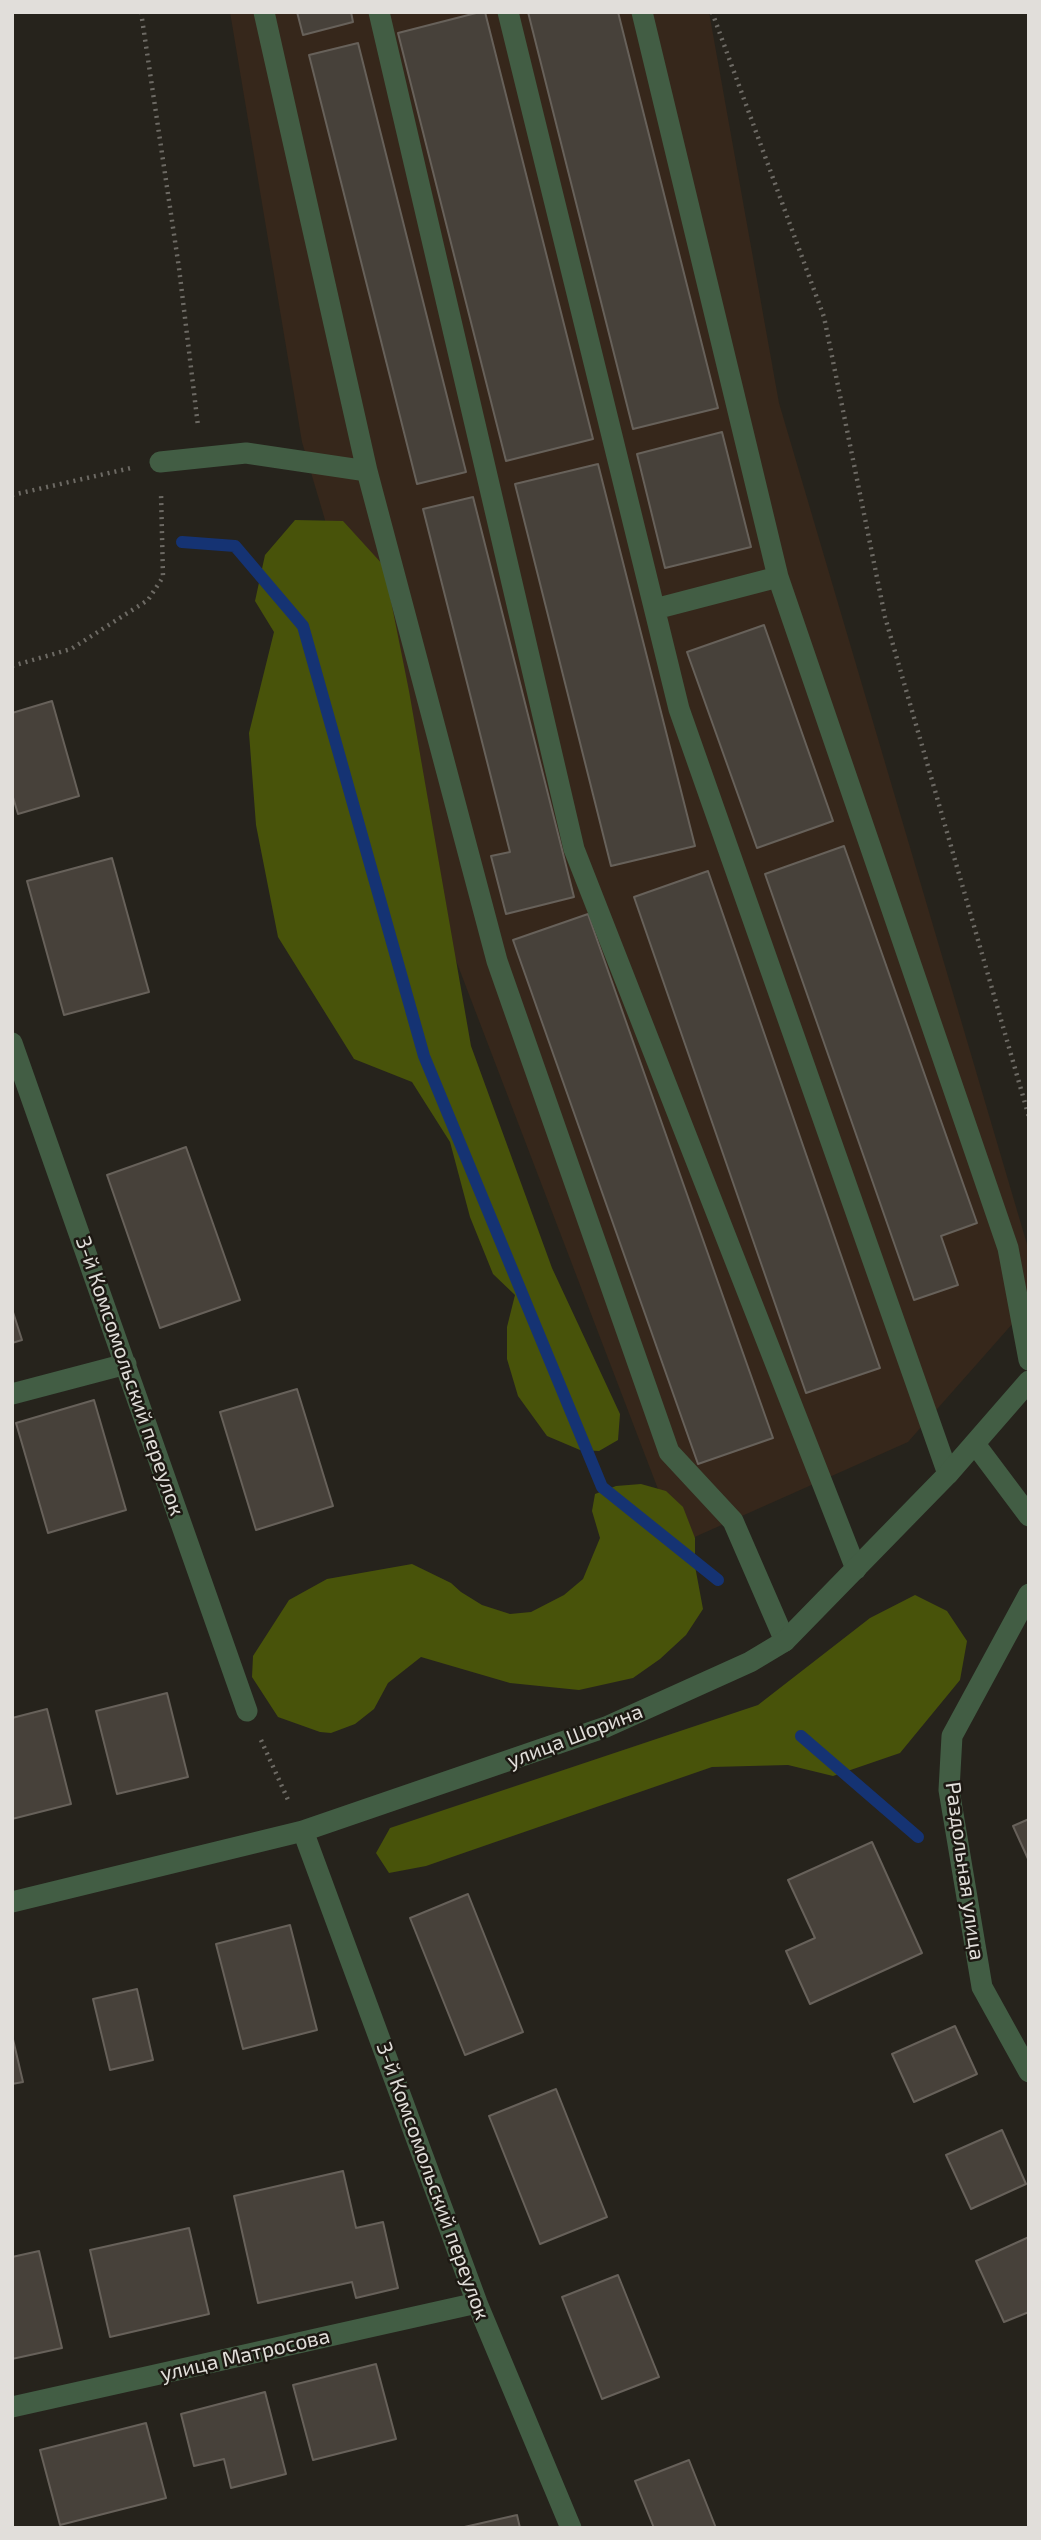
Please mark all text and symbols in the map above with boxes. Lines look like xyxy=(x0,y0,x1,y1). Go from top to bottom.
street label: 3-й Комсомольский переулок xyxy=(70,1233,190,1519)
street label: улица Шорина xyxy=(504,1699,646,1773)
street label: Раздольная улица xyxy=(940,1780,990,1962)
street label: 3-й Комсомольский переулок xyxy=(371,2039,495,2323)
street label: улица Матросова xyxy=(158,2323,332,2387)

